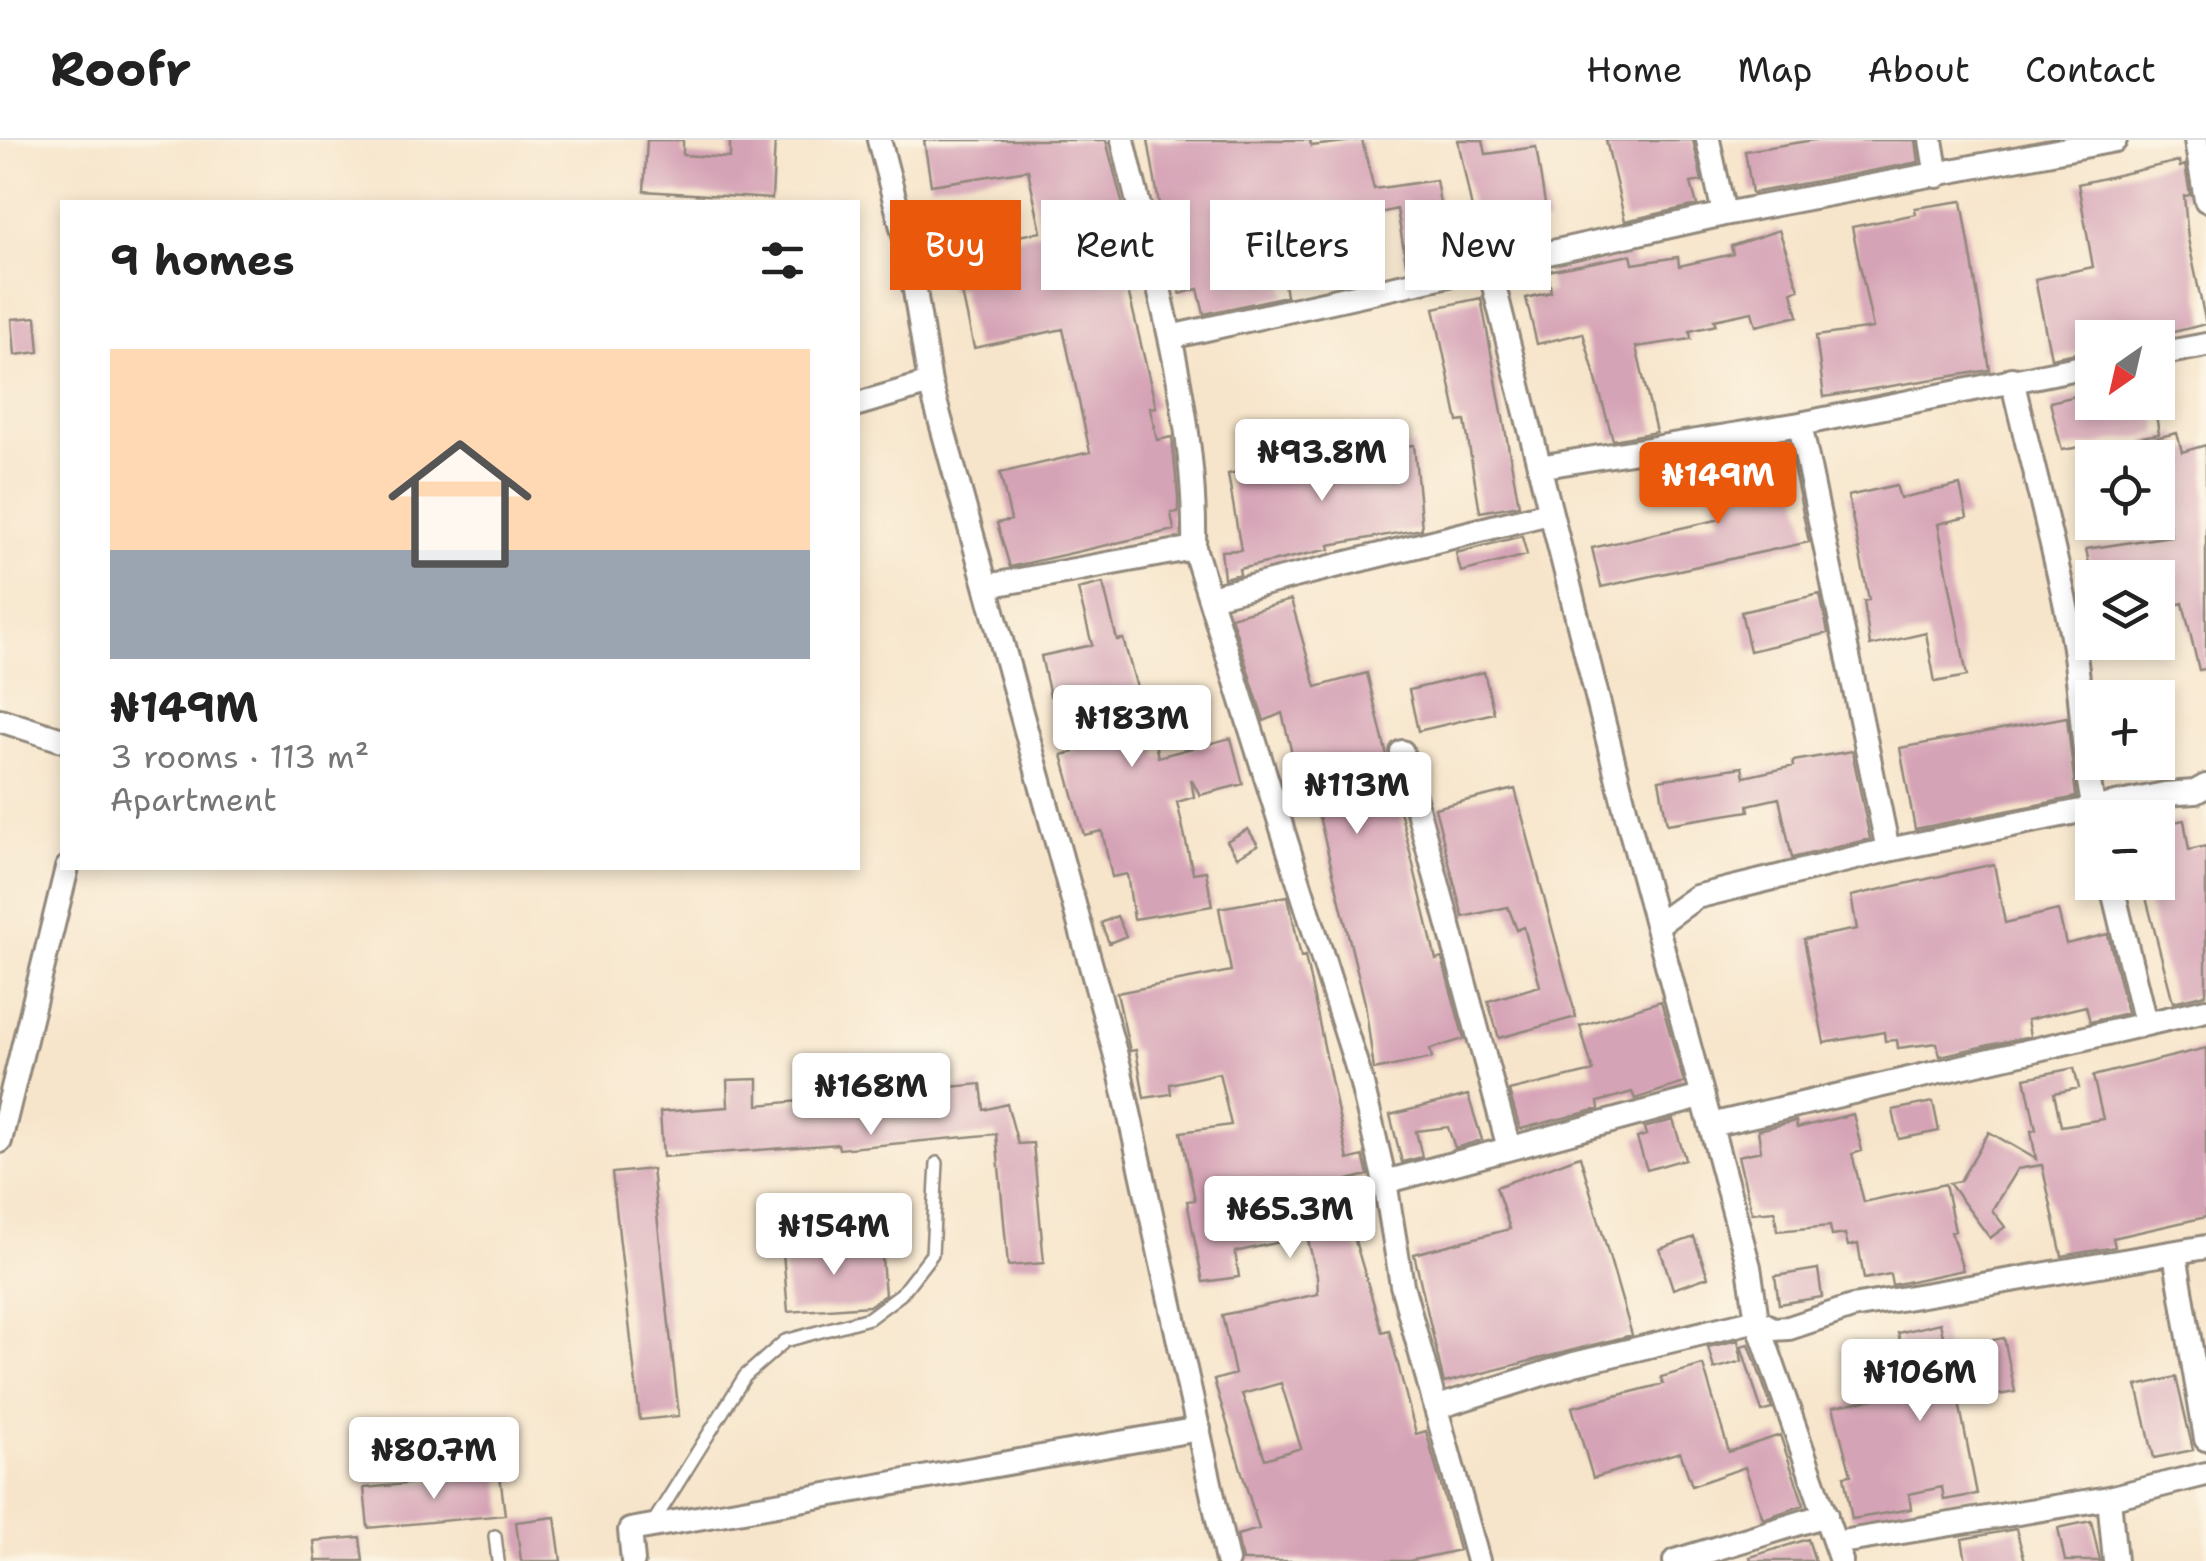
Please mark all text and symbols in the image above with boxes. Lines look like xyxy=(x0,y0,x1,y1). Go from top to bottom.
text: Roofr xyxy=(50,37,191,101)
text: Home xyxy=(1586,46,1682,93)
text: Map xyxy=(1737,46,1812,93)
text: About xyxy=(1867,46,1970,93)
text: Contact xyxy=(2025,46,2156,93)
chip: Buy xyxy=(890,200,1021,290)
chip: Rent xyxy=(1041,200,1190,290)
chip: Filters xyxy=(1210,200,1385,290)
chip: New xyxy=(1405,200,1551,290)
text: 9 homes xyxy=(110,232,295,288)
icon: filters xyxy=(755,233,810,288)
north arrow xyxy=(2075,320,2175,420)
map controls xyxy=(2075,320,2175,900)
icon: home xyxy=(370,414,550,594)
pin: ₦93.8M xyxy=(1241,419,1403,504)
text: ₦93.8M xyxy=(1257,430,1387,473)
button: locate xyxy=(2075,440,2175,540)
pin: ₦149M xyxy=(1648,442,1788,527)
text: ₦149M xyxy=(1661,453,1775,496)
button: layers xyxy=(2075,560,2175,660)
text: ₦149M xyxy=(110,679,258,735)
button: + xyxy=(2075,680,2175,780)
pin: ₦183M xyxy=(1062,685,1202,770)
text: ₦183M xyxy=(1075,696,1189,739)
text: 3 rooms · 113 m² xyxy=(110,735,369,778)
pin: ₦113M xyxy=(1287,752,1427,837)
text: ₦113M xyxy=(1304,763,1410,806)
text: Apartment xyxy=(110,778,277,821)
button: − xyxy=(2075,800,2175,900)
pin: ₦168M xyxy=(801,1053,941,1138)
text: ₦168M xyxy=(814,1064,928,1107)
pin: ₦65.3M xyxy=(1209,1176,1371,1261)
text: ₦65.3M xyxy=(1226,1187,1354,1230)
pin: ₦154M xyxy=(764,1193,904,1278)
text: ₦154M xyxy=(778,1204,890,1247)
pin: ₦106M xyxy=(1850,1339,1990,1424)
text: ₦106M xyxy=(1863,1350,1977,1393)
pin: ₦80.7M xyxy=(353,1417,515,1502)
text: ₦80.7M xyxy=(371,1428,497,1471)

